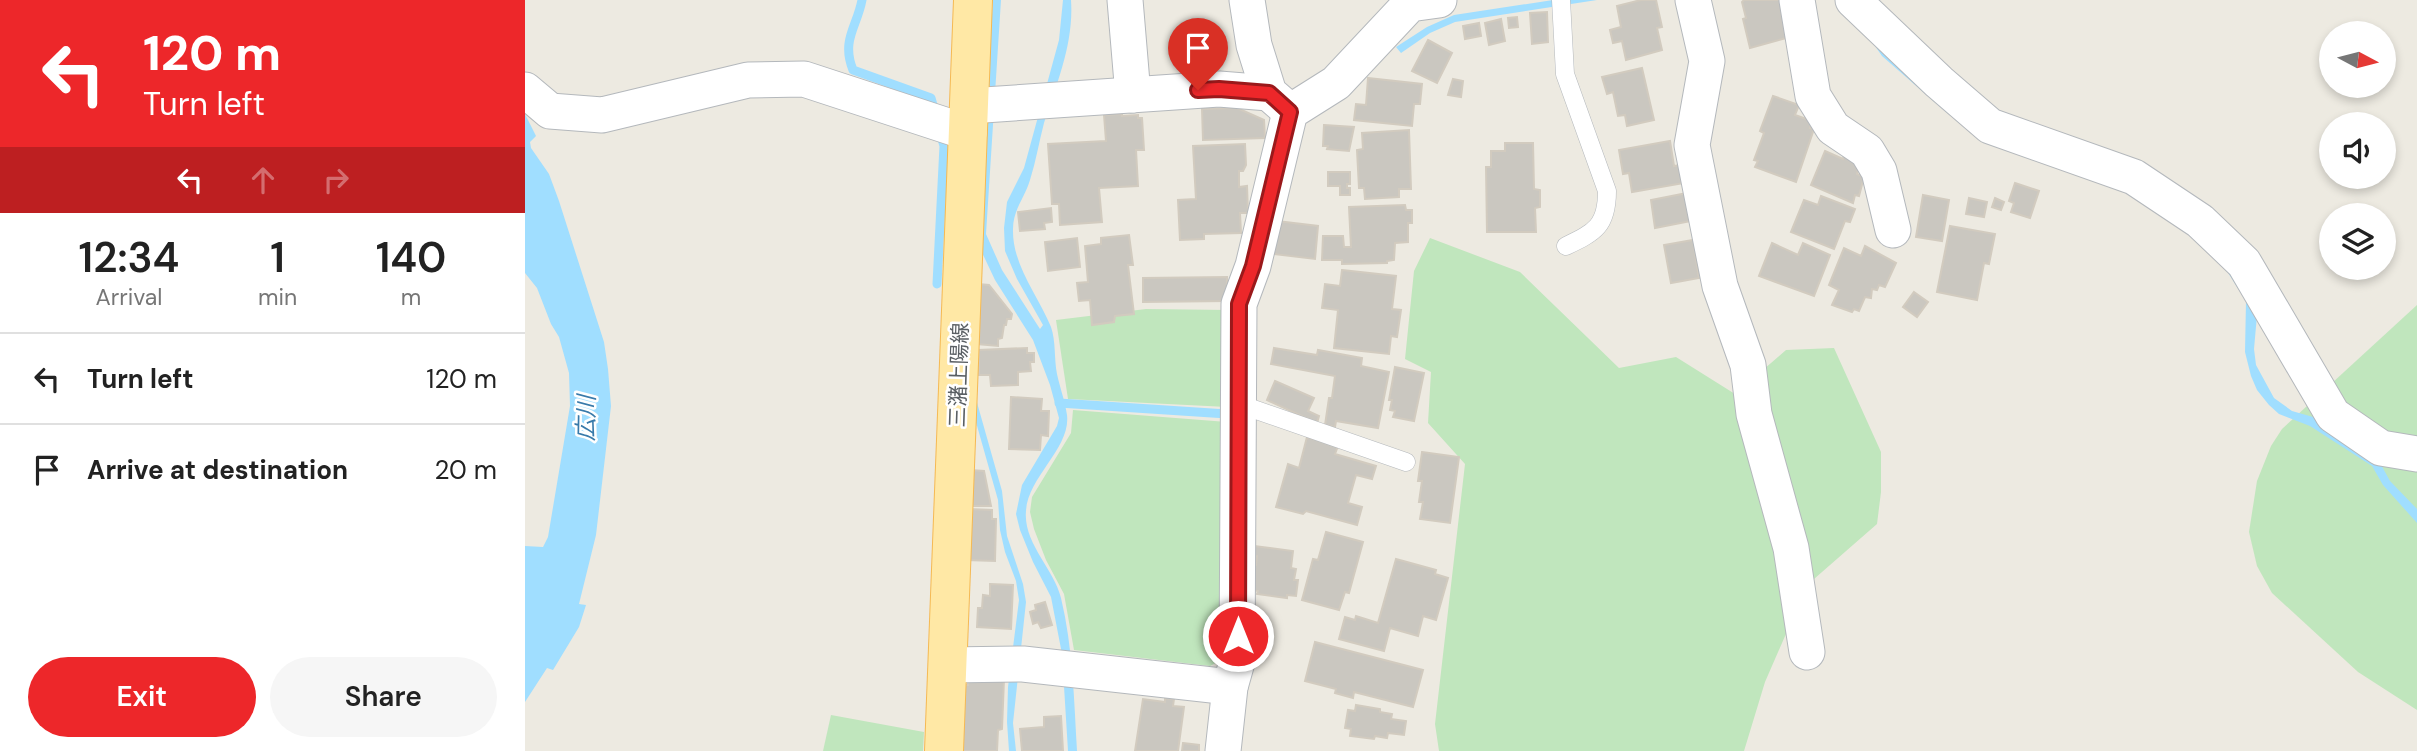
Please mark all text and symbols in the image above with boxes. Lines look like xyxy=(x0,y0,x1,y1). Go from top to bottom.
pin xyxy=(1168,18,1228,90)
text: 120 m xyxy=(143,21,281,85)
north arrow xyxy=(2319,21,2396,98)
map controls xyxy=(2319,21,2396,280)
icon: left xyxy=(28,28,119,119)
icon: arrive xyxy=(1179,29,1217,67)
text: Turn left xyxy=(143,83,265,125)
button: sound xyxy=(2319,112,2396,189)
icon: left xyxy=(171,161,209,199)
icon: ahead xyxy=(244,161,282,199)
icon: right xyxy=(317,161,355,199)
button: layers xyxy=(2319,203,2396,280)
text: 12:34 xyxy=(79,230,179,285)
text: 1 xyxy=(270,230,285,285)
text: 140 xyxy=(376,230,446,285)
text: Arrival xyxy=(95,282,162,312)
text: min xyxy=(258,282,297,312)
text: m xyxy=(401,282,421,312)
street label: 三潴上陽線 xyxy=(943,322,975,428)
icon: left xyxy=(28,360,66,398)
text: Turn left xyxy=(87,362,194,396)
text: 120 m xyxy=(426,362,497,396)
water label: 広川 xyxy=(571,392,601,441)
icon: arrive xyxy=(28,451,66,489)
text: Arrive at destination xyxy=(87,453,348,487)
text: 20 m xyxy=(434,453,497,487)
position arrow xyxy=(1201,599,1275,673)
button: Exit xyxy=(28,657,256,737)
button: Share xyxy=(270,657,497,737)

